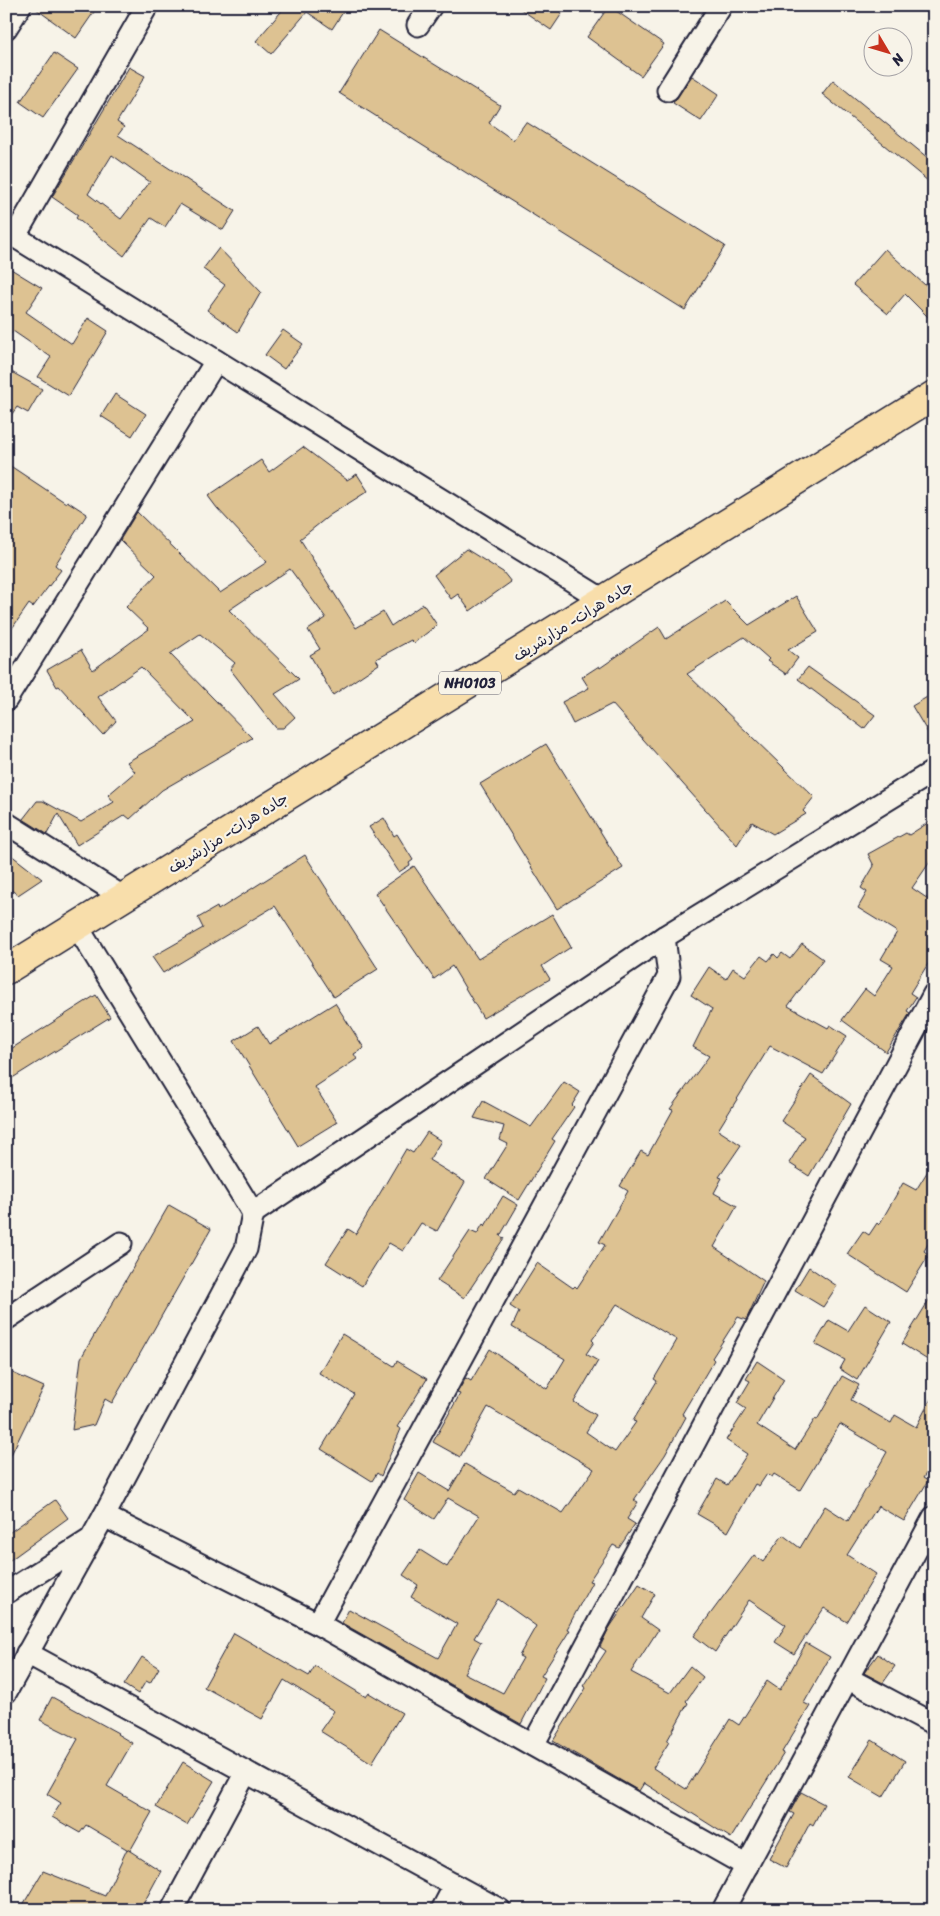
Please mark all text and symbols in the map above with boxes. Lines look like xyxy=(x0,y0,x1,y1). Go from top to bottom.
north arrow xyxy=(862,28,912,78)
text: N xyxy=(885,47,911,71)
street label: جاده هرات- مزارشریف xyxy=(508,573,638,669)
road number: NH0103 xyxy=(439,671,501,694)
street label: جاده هرات- مزارشریف xyxy=(163,785,293,881)

